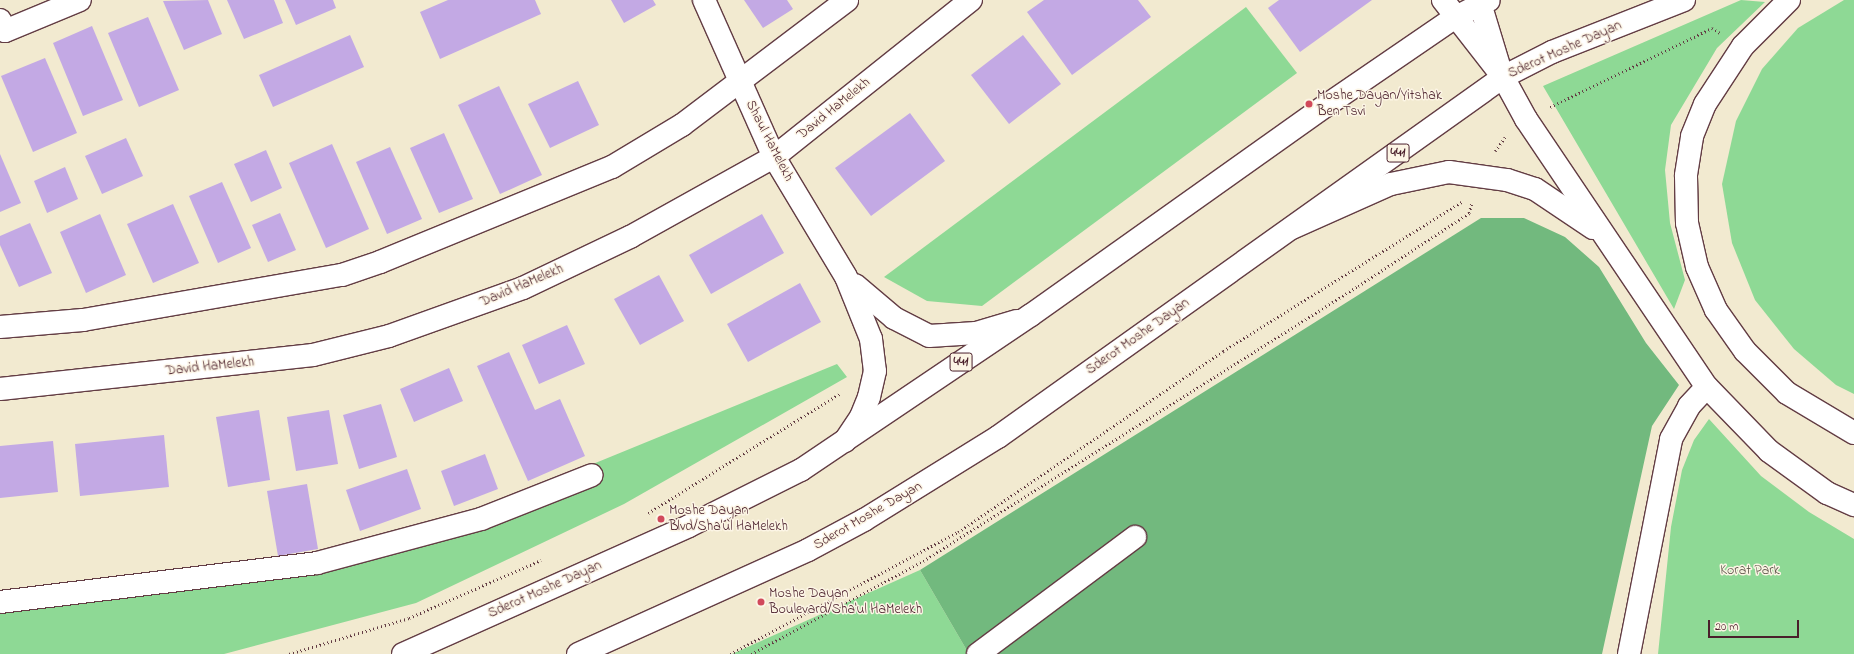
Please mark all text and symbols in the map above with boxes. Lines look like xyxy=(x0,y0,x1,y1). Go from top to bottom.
street label: Sderot Moshe Dayan xyxy=(1506,17,1624,83)
street label: David HaMelekh xyxy=(794,74,874,144)
place label: Moshe Dayan/Yitshak Ben Tsvi xyxy=(1317,88,1442,120)
street label: Shaul HaMelekh xyxy=(741,98,797,184)
marker: Moshe Dayan/Yitshak Ben Tsvi xyxy=(1304,99,1314,109)
road number: 441 xyxy=(1386,142,1410,164)
street label: David HaMelekh xyxy=(478,261,566,311)
street label: Sderot Moshe Dayan xyxy=(1083,295,1193,379)
road number: 441 xyxy=(949,351,973,373)
street label: David HaMelekh xyxy=(165,354,255,380)
street label: Sderot Moshe Dayan xyxy=(811,478,925,554)
place label: Moshe Dayan Blvd/Sha'ul HaMelekh xyxy=(669,503,788,536)
marker: Moshe Dayan Blvd/Sha'ul HaMelekh xyxy=(656,514,666,524)
street label: Sderot Moshe Dayan xyxy=(486,557,604,623)
park label: Korat Park xyxy=(1720,563,1780,579)
place label: Moshe Dayan Boulevard/Sha'ul HaMelekh xyxy=(769,586,922,618)
marker: Moshe Dayan Boulevard/Sha'ul HaMelekh xyxy=(756,597,766,607)
scale bar xyxy=(1710,612,1801,638)
text: 20 m xyxy=(1715,618,1738,636)

